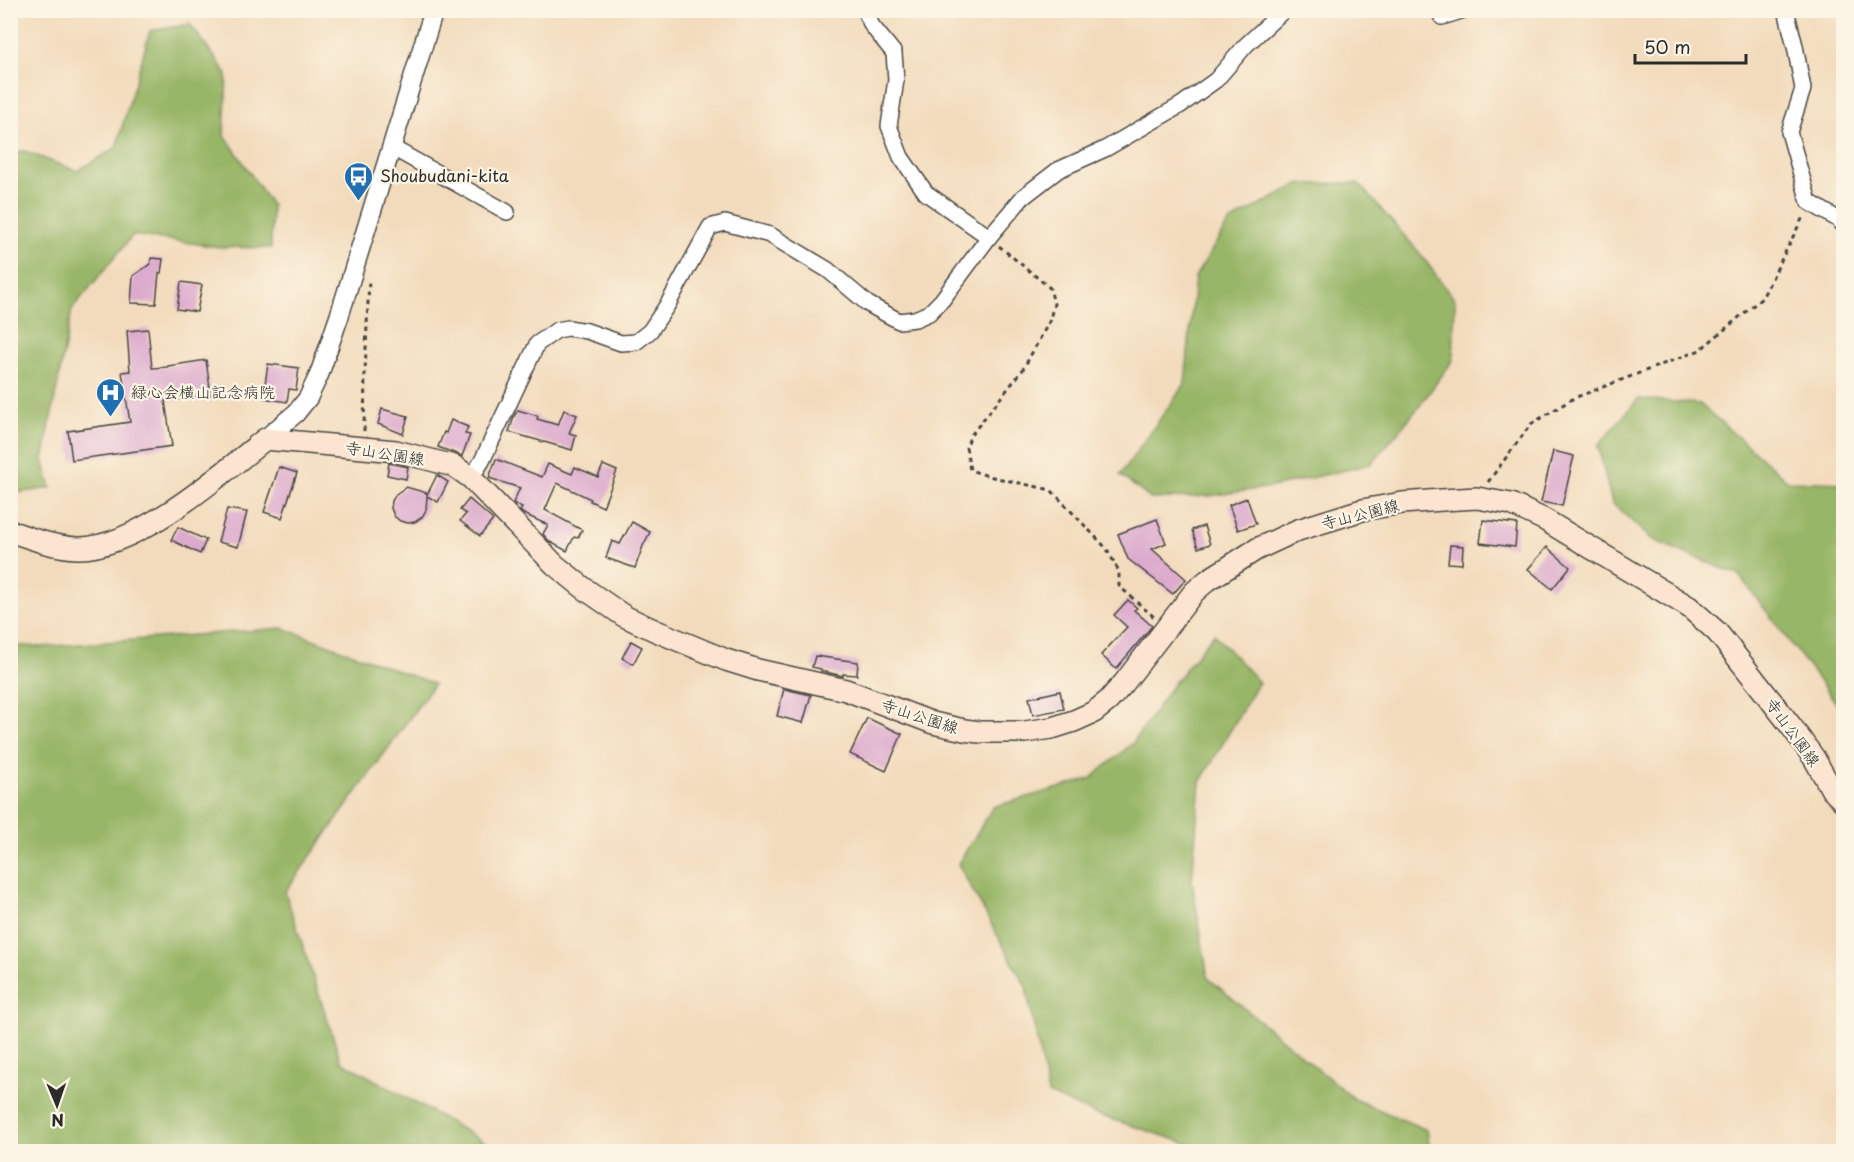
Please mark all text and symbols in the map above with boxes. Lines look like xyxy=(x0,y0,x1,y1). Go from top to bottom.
scale bar xyxy=(1635,27,1746,65)
text: 50 m xyxy=(1644,33,1691,60)
bus stop icon: Shoubudani-kita xyxy=(343,160,375,202)
place label: Shoubudani-kita xyxy=(380,163,509,187)
hospital icon: 緑心会横山記念病院 xyxy=(94,376,126,418)
place label: 緑心会横山記念病院 xyxy=(131,379,275,403)
street label: 寺山公園線 xyxy=(344,434,427,470)
street label: 寺山公園線 xyxy=(1318,492,1401,534)
street label: 寺山公園線 xyxy=(879,691,962,739)
street label: 寺山公園線 xyxy=(1761,692,1827,771)
north arrow xyxy=(27,1075,87,1135)
text: N xyxy=(51,1109,64,1133)

